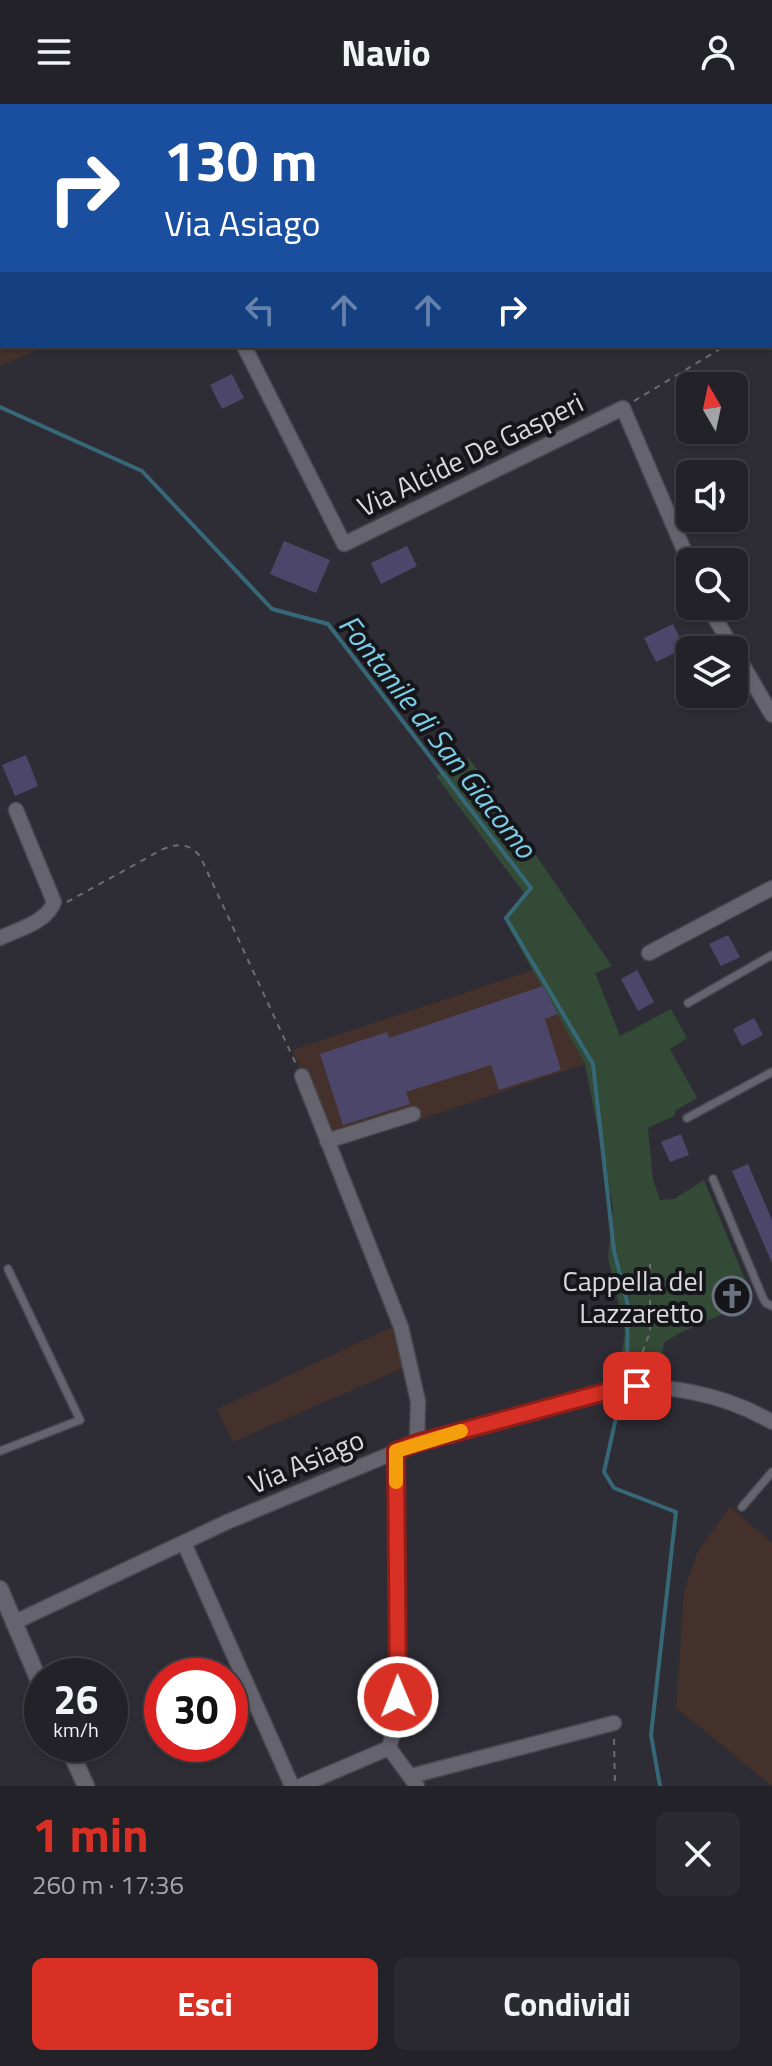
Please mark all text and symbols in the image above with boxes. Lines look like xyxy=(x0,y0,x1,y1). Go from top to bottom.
text: Navio xyxy=(341,25,431,80)
icon: menu xyxy=(32,30,76,74)
icon: person xyxy=(696,30,740,74)
text: 130 m xyxy=(164,118,317,203)
icon: right xyxy=(32,136,136,240)
text: Via Asiago xyxy=(164,195,320,250)
icon: left xyxy=(238,288,282,332)
icon: ahead xyxy=(322,288,366,332)
icon: ahead xyxy=(406,288,450,332)
icon: right xyxy=(490,288,534,332)
north arrow xyxy=(676,372,748,444)
map controls xyxy=(676,372,748,708)
street label: Via Alcide De Gasperi xyxy=(350,381,590,527)
button: sound xyxy=(676,460,748,532)
button: search xyxy=(676,548,748,620)
water label: Fontanile di San Giacomo xyxy=(328,604,549,869)
button: layers xyxy=(676,636,748,708)
place label: Cappella del Lazzaretto xyxy=(563,1259,704,1334)
church icon: Cappella del Lazzaretto xyxy=(711,1275,753,1317)
pin xyxy=(603,1352,671,1420)
icon: arrive xyxy=(615,1364,659,1408)
street label: Via Asiago xyxy=(242,1417,370,1505)
position arrow xyxy=(356,1655,440,1739)
speed limit sign: 30 xyxy=(144,1658,248,1762)
text: 26 xyxy=(54,1669,98,1730)
text: km/h xyxy=(53,1714,99,1745)
text: 1 min xyxy=(32,1798,149,1871)
button: close xyxy=(656,1812,740,1896)
text: 260 m · 17:36 xyxy=(32,1865,184,1904)
button: Esci xyxy=(32,1958,378,2050)
button: Condividi xyxy=(394,1958,740,2050)

